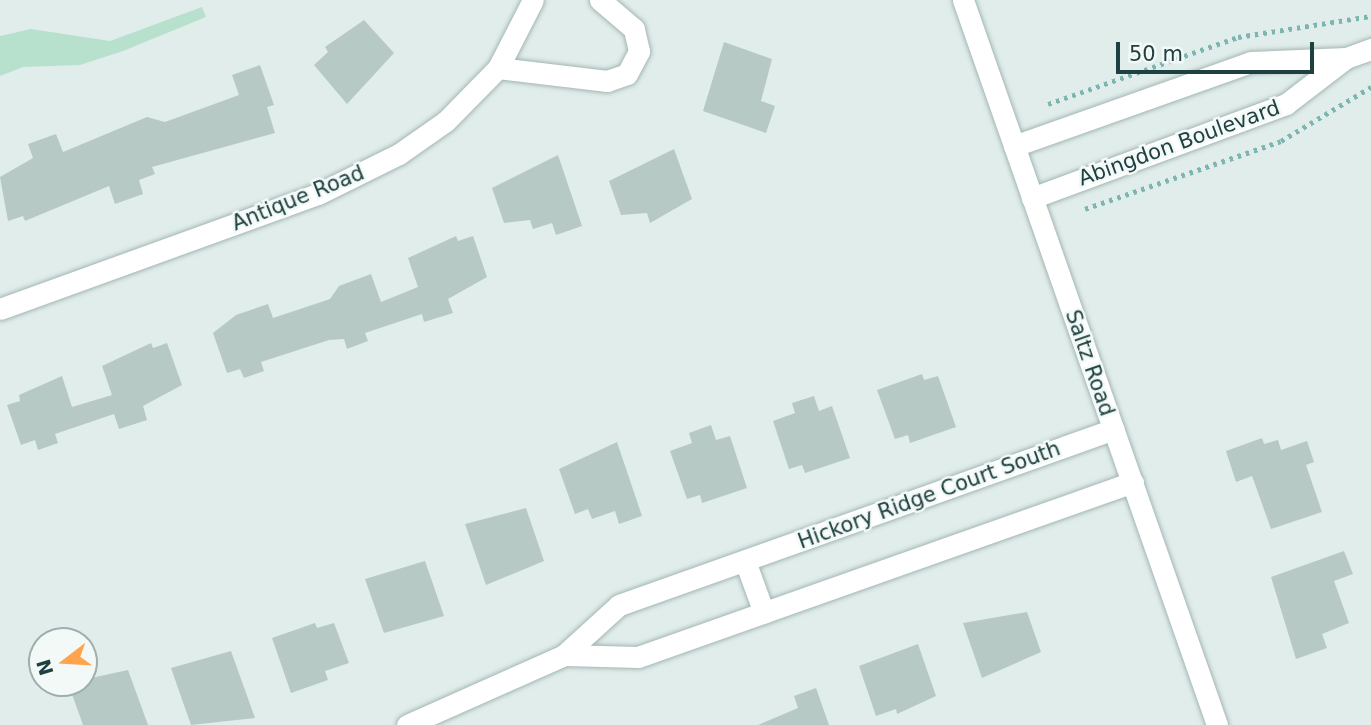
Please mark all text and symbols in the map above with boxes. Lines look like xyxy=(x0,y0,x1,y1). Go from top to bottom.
scale bar xyxy=(1119,28,1317,72)
text: 50 m xyxy=(1129,42,1183,66)
street label: Abingdon Boulevard xyxy=(1075,95,1283,191)
street label: Antique Road xyxy=(228,160,368,236)
street label: Saltz Road xyxy=(1060,307,1120,419)
street label: Hickory Ridge Court South xyxy=(794,436,1064,554)
north arrow xyxy=(28,627,98,697)
text: N xyxy=(32,657,58,678)

